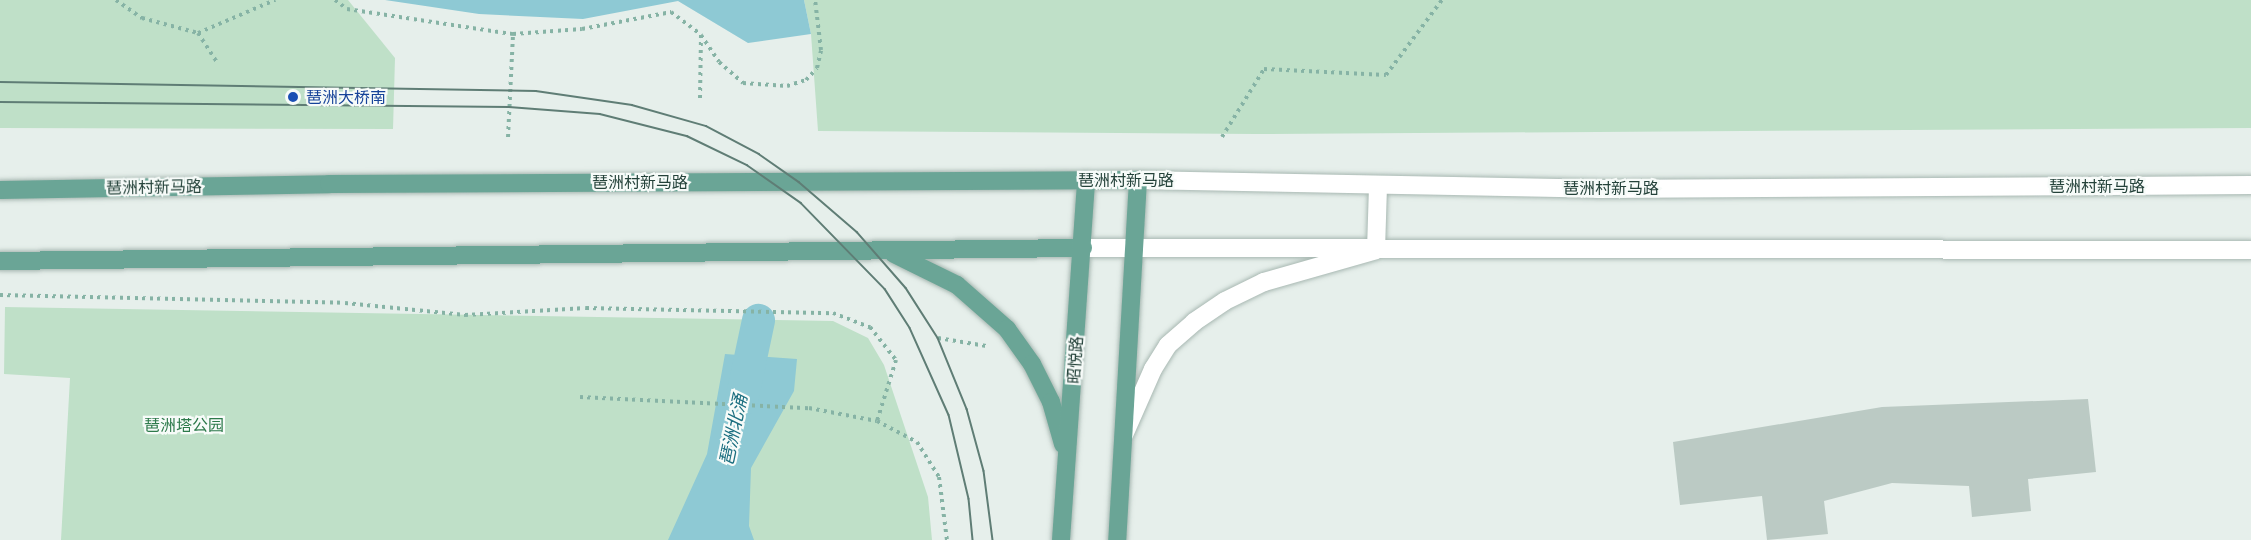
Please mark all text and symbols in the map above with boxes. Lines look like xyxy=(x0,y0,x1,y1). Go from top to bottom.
place label: 琶洲大桥南 xyxy=(306,87,386,107)
marker: 琶洲大桥南 xyxy=(284,88,302,106)
street label: 琶洲村新马路 xyxy=(1078,170,1174,190)
street label: 琶洲村新马路 xyxy=(592,172,688,192)
street label: 琶洲村新马路 xyxy=(2049,176,2145,196)
street label: 琶洲村新马路 xyxy=(106,177,202,197)
street label: 琶洲村新马路 xyxy=(1563,178,1659,198)
street label: 昭悦路 xyxy=(1064,335,1086,385)
water label: 琶洲北涌 xyxy=(716,393,752,467)
park label: 琶洲塔公园 xyxy=(144,415,224,435)

